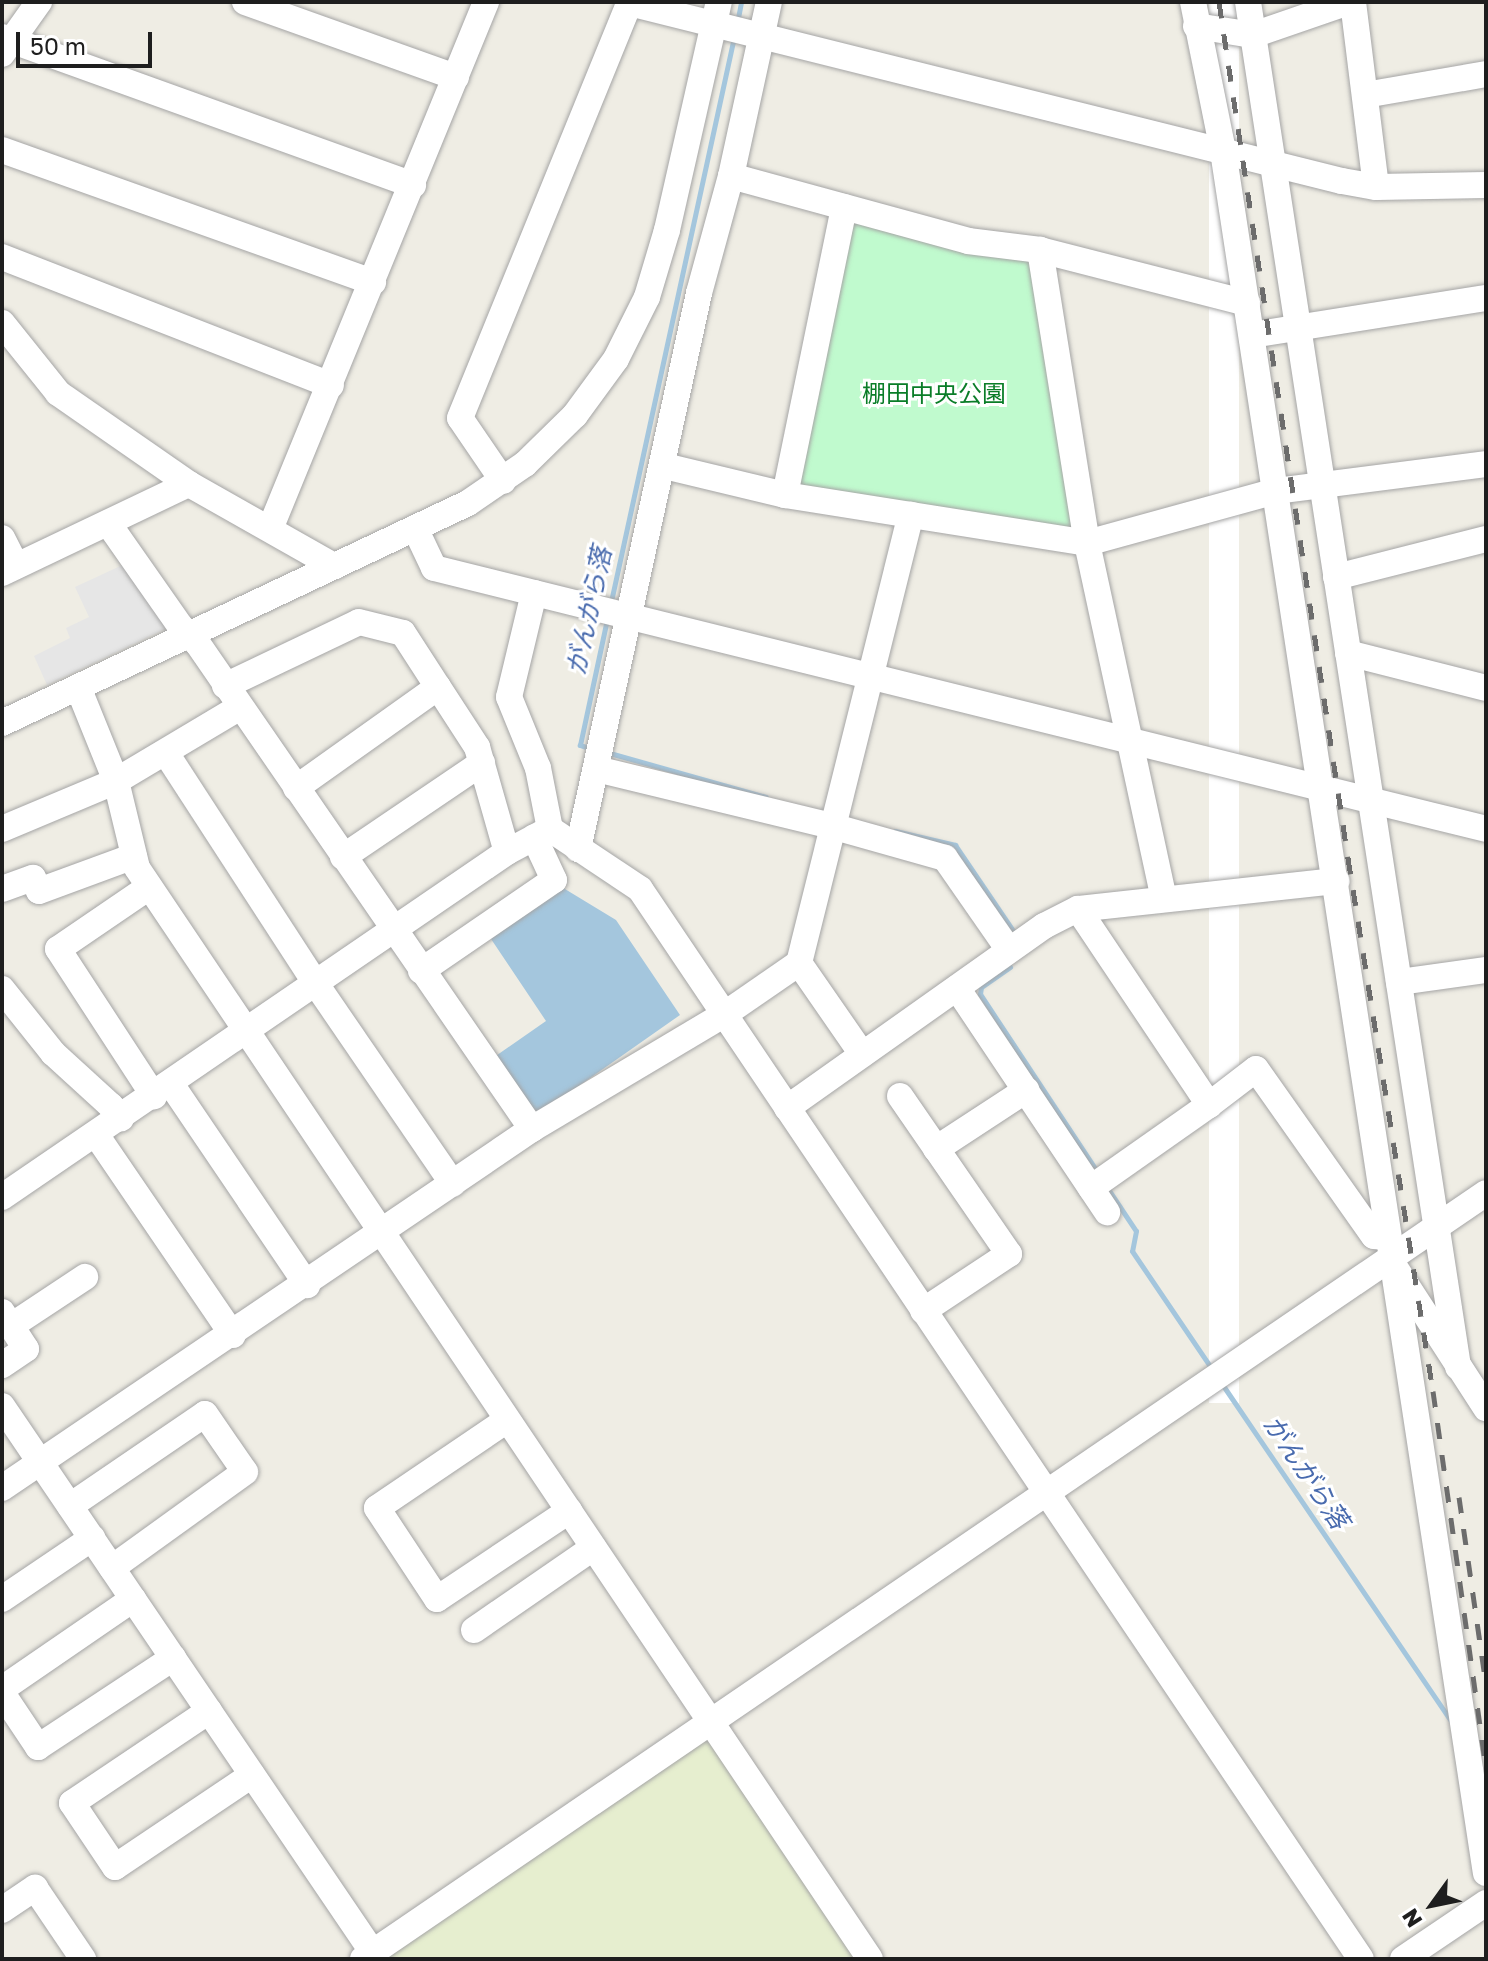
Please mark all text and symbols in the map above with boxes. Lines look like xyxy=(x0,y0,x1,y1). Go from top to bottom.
scale bar xyxy=(20,16,156,66)
text: 50 m xyxy=(30,31,86,60)
park label: 棚田中央公園 xyxy=(862,379,1006,407)
water label: がんがら落 xyxy=(560,544,618,678)
water label: がんがら落 xyxy=(1257,1409,1355,1535)
north arrow xyxy=(1392,1865,1472,1945)
text: N xyxy=(1396,1904,1427,1933)

